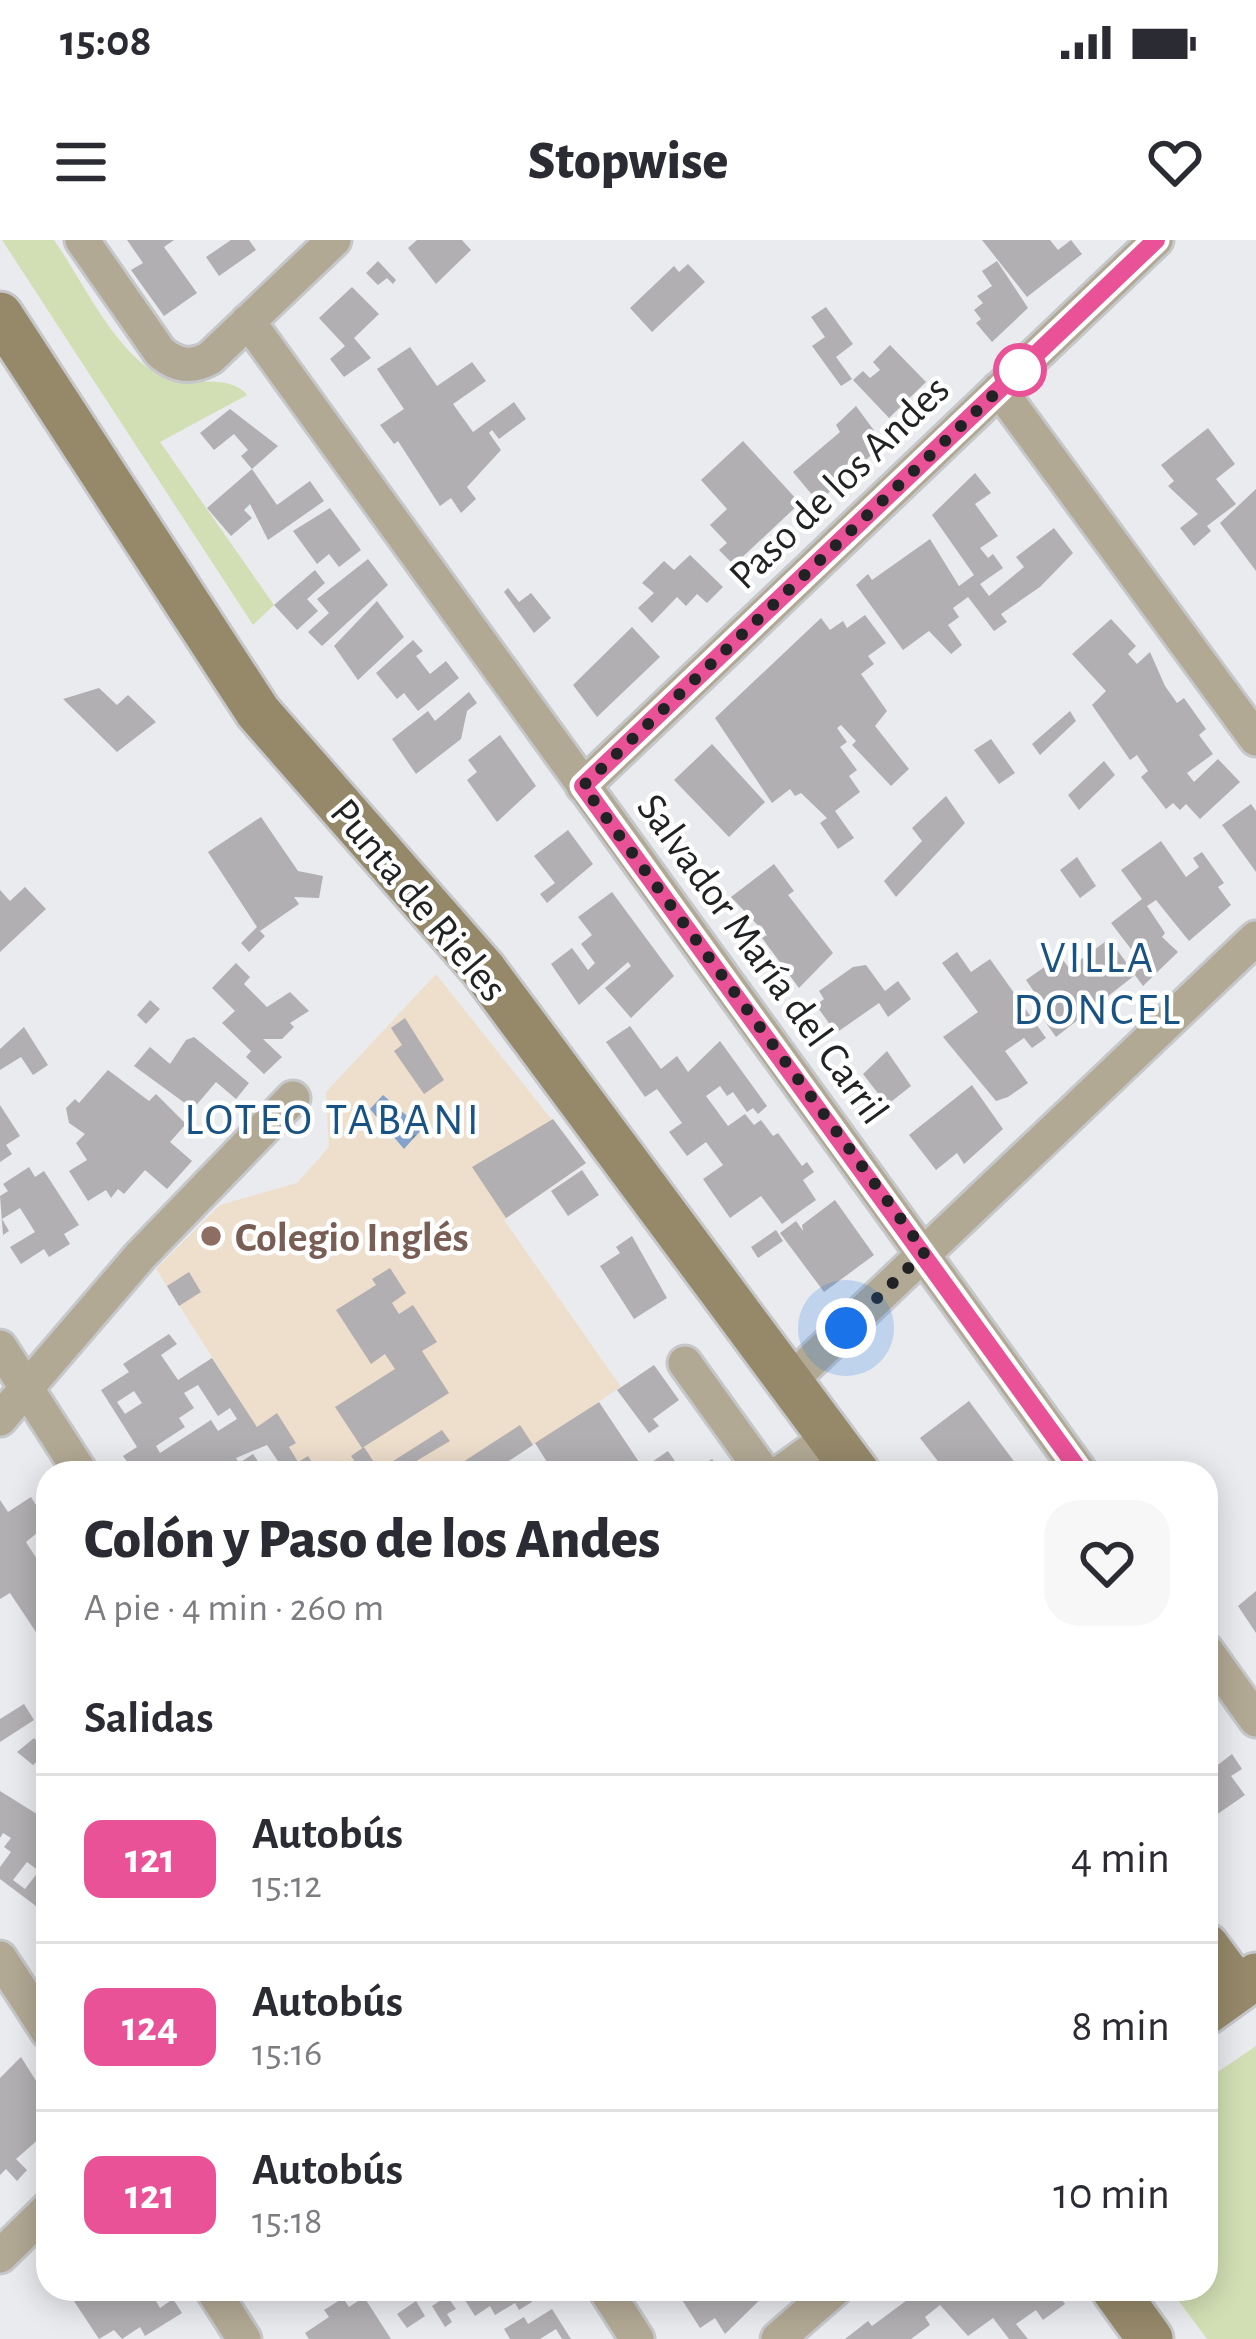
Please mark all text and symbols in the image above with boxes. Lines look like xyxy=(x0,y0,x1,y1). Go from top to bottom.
text: 15:08 xyxy=(60,19,152,64)
icon: menu xyxy=(48,129,114,195)
icon: heart xyxy=(1142,129,1208,195)
text: Stopwise xyxy=(528,135,728,189)
unlabelled marker xyxy=(995,345,1045,395)
street label: Paso de los Andes xyxy=(722,368,957,597)
street label: Salvador María del Carril xyxy=(629,787,896,1132)
street label: Punta de Rieles xyxy=(322,791,515,1009)
district label: VILLA DONCEL xyxy=(1013,936,1183,1033)
district label: LOTEO TABANI xyxy=(184,1098,482,1143)
place label: Colegio Inglés xyxy=(235,1217,469,1259)
marker: Colegio Inglés xyxy=(198,1223,224,1249)
your location xyxy=(816,1298,876,1358)
button: heart xyxy=(1044,1500,1170,1626)
text: Colón y Paso de los Andes xyxy=(84,1511,660,1568)
text: A pie · 4 min · 260 m xyxy=(84,1589,384,1628)
text: Salidas xyxy=(84,1696,214,1741)
text: Autobús xyxy=(252,1812,403,1857)
text: 4 min xyxy=(1071,1836,1170,1881)
text: 121 xyxy=(125,1838,175,1880)
text: 15:12 xyxy=(252,1866,322,1905)
text: Autobús xyxy=(252,1980,403,2025)
text: 8 min xyxy=(1071,2004,1170,2049)
text: 124 xyxy=(122,2006,178,2048)
text: 15:16 xyxy=(252,2034,322,2073)
text: Autobús xyxy=(252,2148,403,2193)
text: 10 min xyxy=(1053,2172,1170,2217)
text: 121 xyxy=(125,2174,175,2216)
text: 15:18 xyxy=(252,2202,323,2241)

